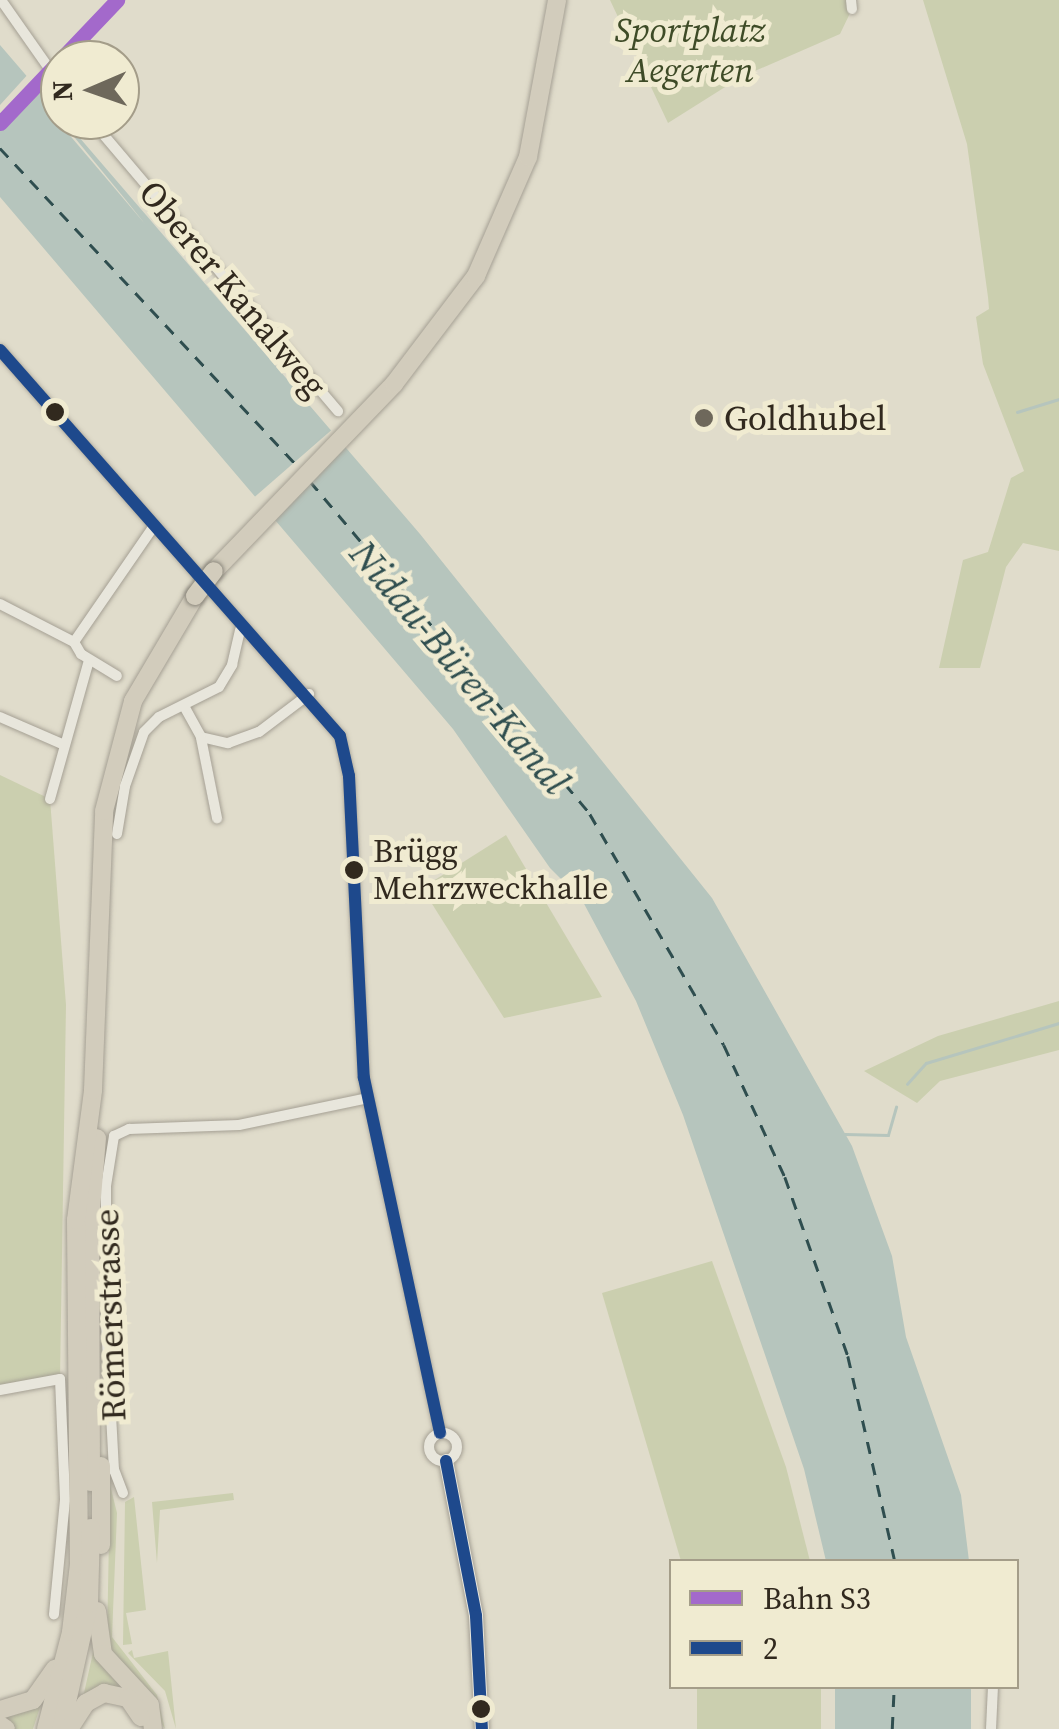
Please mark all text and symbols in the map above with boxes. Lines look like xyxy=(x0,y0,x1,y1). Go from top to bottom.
park label: Sportplatz Aegerten xyxy=(615,9,765,91)
north arrow xyxy=(40,40,140,140)
text: N xyxy=(43,80,81,102)
street label: Oberer Kanalweg xyxy=(130,172,336,406)
place label: Goldhubel xyxy=(724,397,886,439)
unlabelled marker xyxy=(45,402,65,422)
marker: Goldhubel xyxy=(693,407,715,429)
water label: Nidau-Büren-Kanal xyxy=(340,532,578,804)
place label: Brügg Mehrzweckhalle xyxy=(373,833,608,908)
marker: Brügg Mehrzweckhalle xyxy=(344,860,364,880)
street label: Römerstrasse xyxy=(85,1208,135,1422)
legend xyxy=(669,1559,1019,1689)
text: Bahn S3 xyxy=(763,1578,871,1619)
text: 2 xyxy=(763,1628,778,1669)
unlabelled marker xyxy=(471,1699,491,1719)

